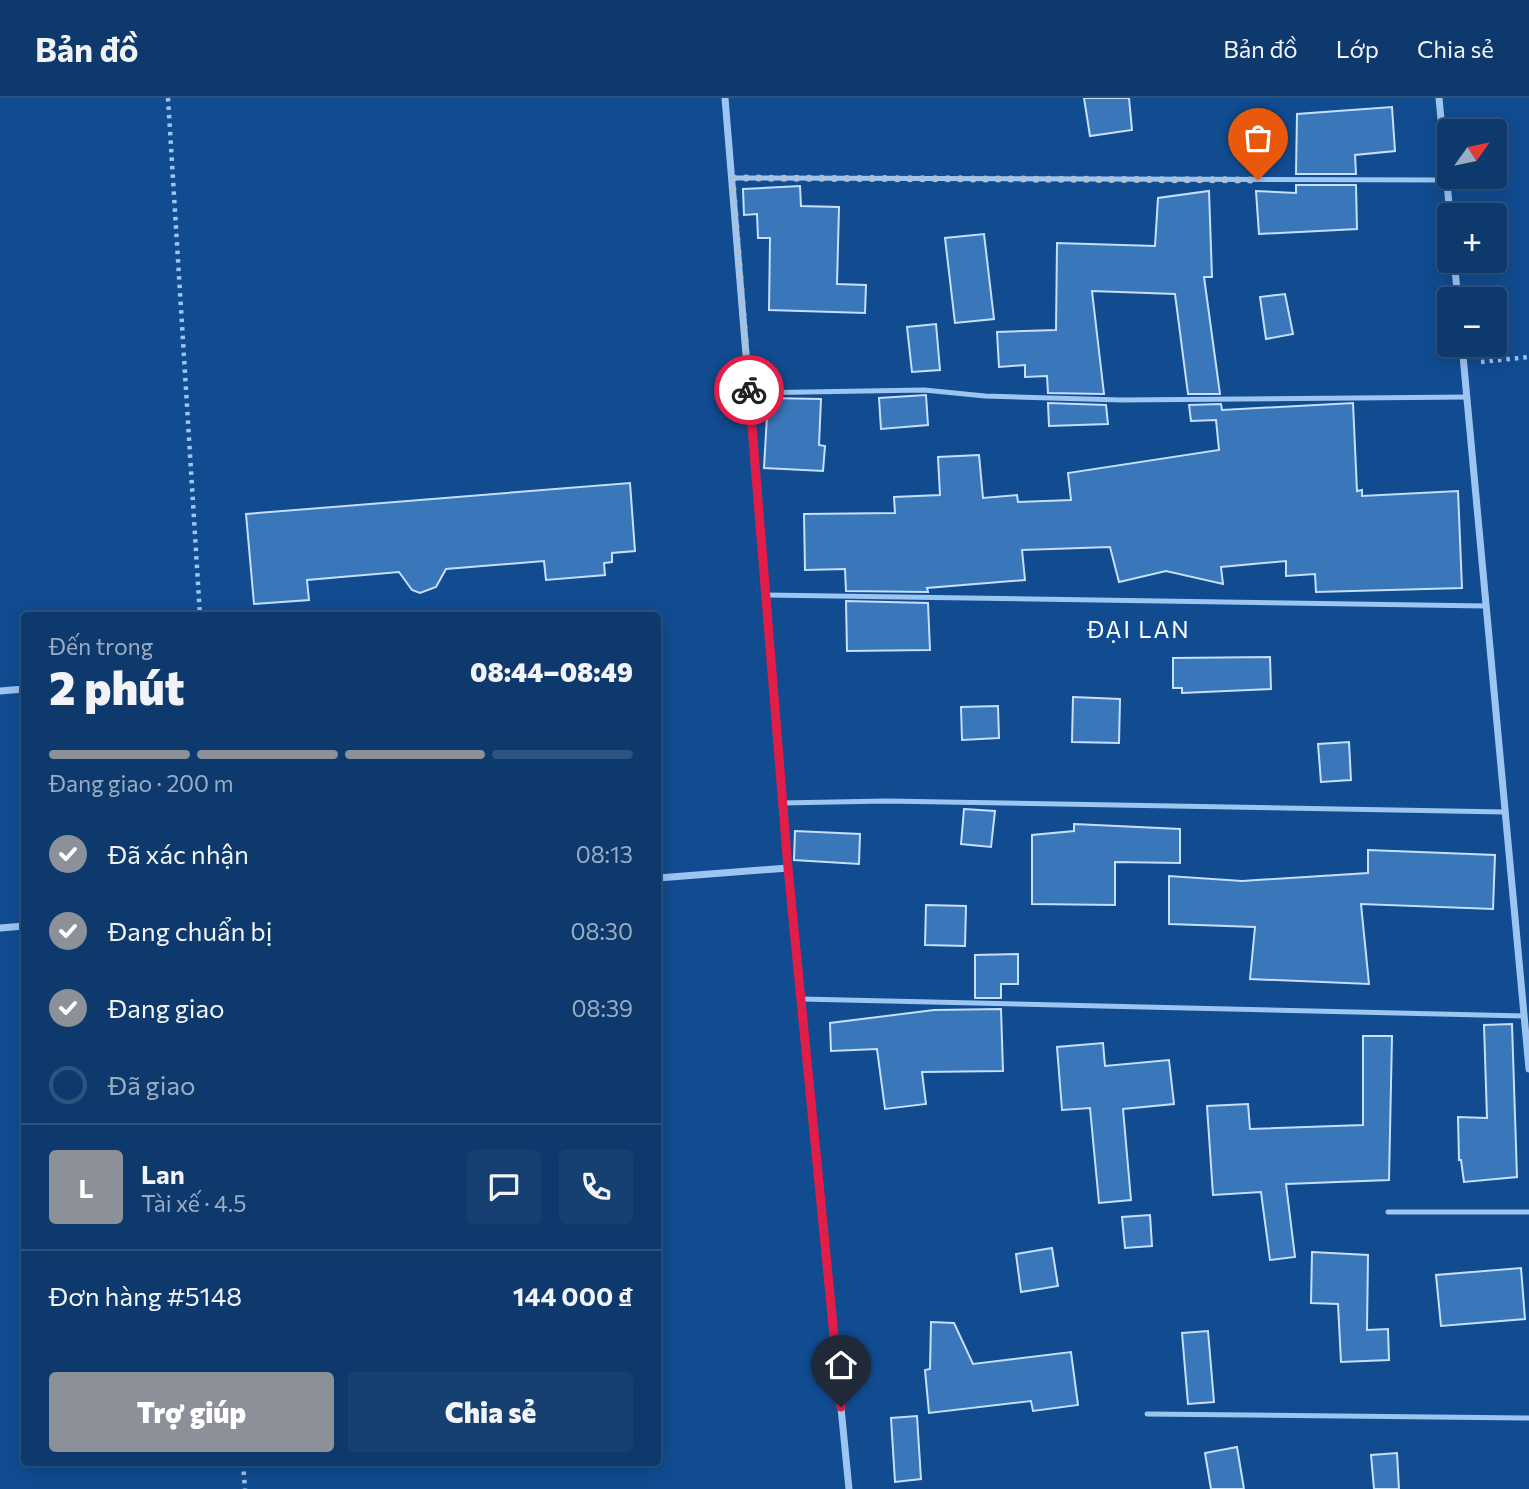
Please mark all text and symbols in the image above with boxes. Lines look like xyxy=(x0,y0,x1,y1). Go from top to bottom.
text: Bản đồ xyxy=(35,28,138,69)
text: Bản đồ xyxy=(1223,34,1298,63)
text: Lớp xyxy=(1336,34,1379,63)
text: Chia sẻ xyxy=(1417,34,1494,63)
pin xyxy=(1228,108,1288,180)
icon: bag xyxy=(1239,119,1277,157)
north arrow xyxy=(1437,119,1507,189)
map controls xyxy=(1437,119,1507,357)
button: + xyxy=(1437,203,1507,273)
button: − xyxy=(1437,287,1507,357)
courier xyxy=(714,355,784,425)
icon: bike xyxy=(730,371,768,409)
district label: ĐẠI LAN xyxy=(1086,615,1191,643)
text: Đến trong xyxy=(49,632,153,660)
text: 08:44–08:49 xyxy=(470,656,633,687)
text: 2 phút xyxy=(49,658,185,714)
text: Đang giao · 200 m xyxy=(49,769,234,797)
icon: check xyxy=(49,835,87,873)
text: Đã xác nhận xyxy=(108,838,249,869)
text: 08:13 xyxy=(576,840,633,868)
icon: check xyxy=(49,912,87,950)
text: Đang chuẩn bị xyxy=(108,915,272,946)
text: 08:30 xyxy=(570,917,633,945)
icon: check xyxy=(49,989,87,1027)
text: Đang giao xyxy=(108,992,225,1023)
text: 08:39 xyxy=(572,994,633,1022)
text: Đã giao xyxy=(108,1069,196,1100)
button: chat xyxy=(467,1150,541,1224)
button: phone xyxy=(559,1150,633,1224)
text: Lan xyxy=(141,1158,185,1189)
text: L xyxy=(78,1172,94,1203)
text: Tài xế · 4.5 xyxy=(141,1189,246,1217)
text: Đơn hàng #5148 xyxy=(49,1280,242,1311)
text: 144 000 ₫ xyxy=(513,1280,633,1311)
pin xyxy=(811,1335,871,1407)
icon: home xyxy=(822,1346,860,1384)
button: Trợ giúp xyxy=(49,1372,334,1452)
button: Chia sẻ xyxy=(348,1372,633,1452)

